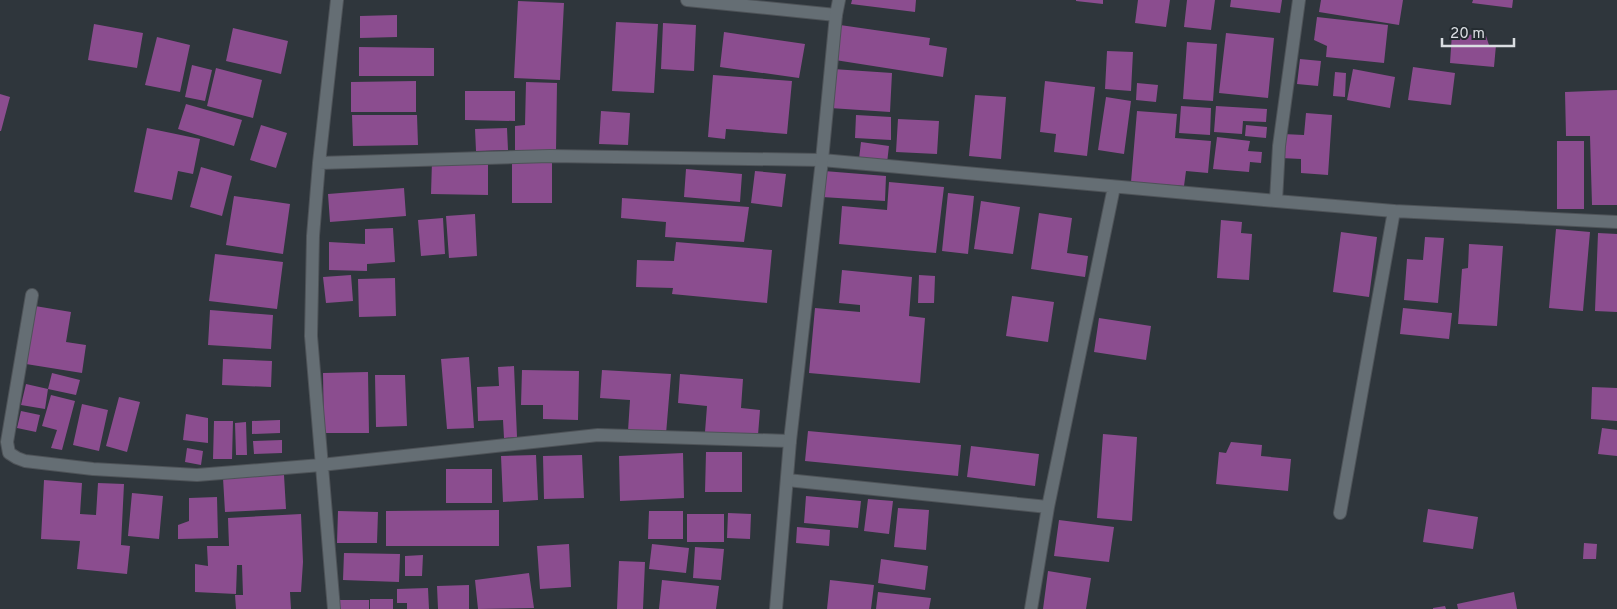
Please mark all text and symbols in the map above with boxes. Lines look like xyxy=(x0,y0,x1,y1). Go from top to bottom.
scale bar xyxy=(1442,15,1514,47)
text: 20 m xyxy=(1450,25,1485,44)

